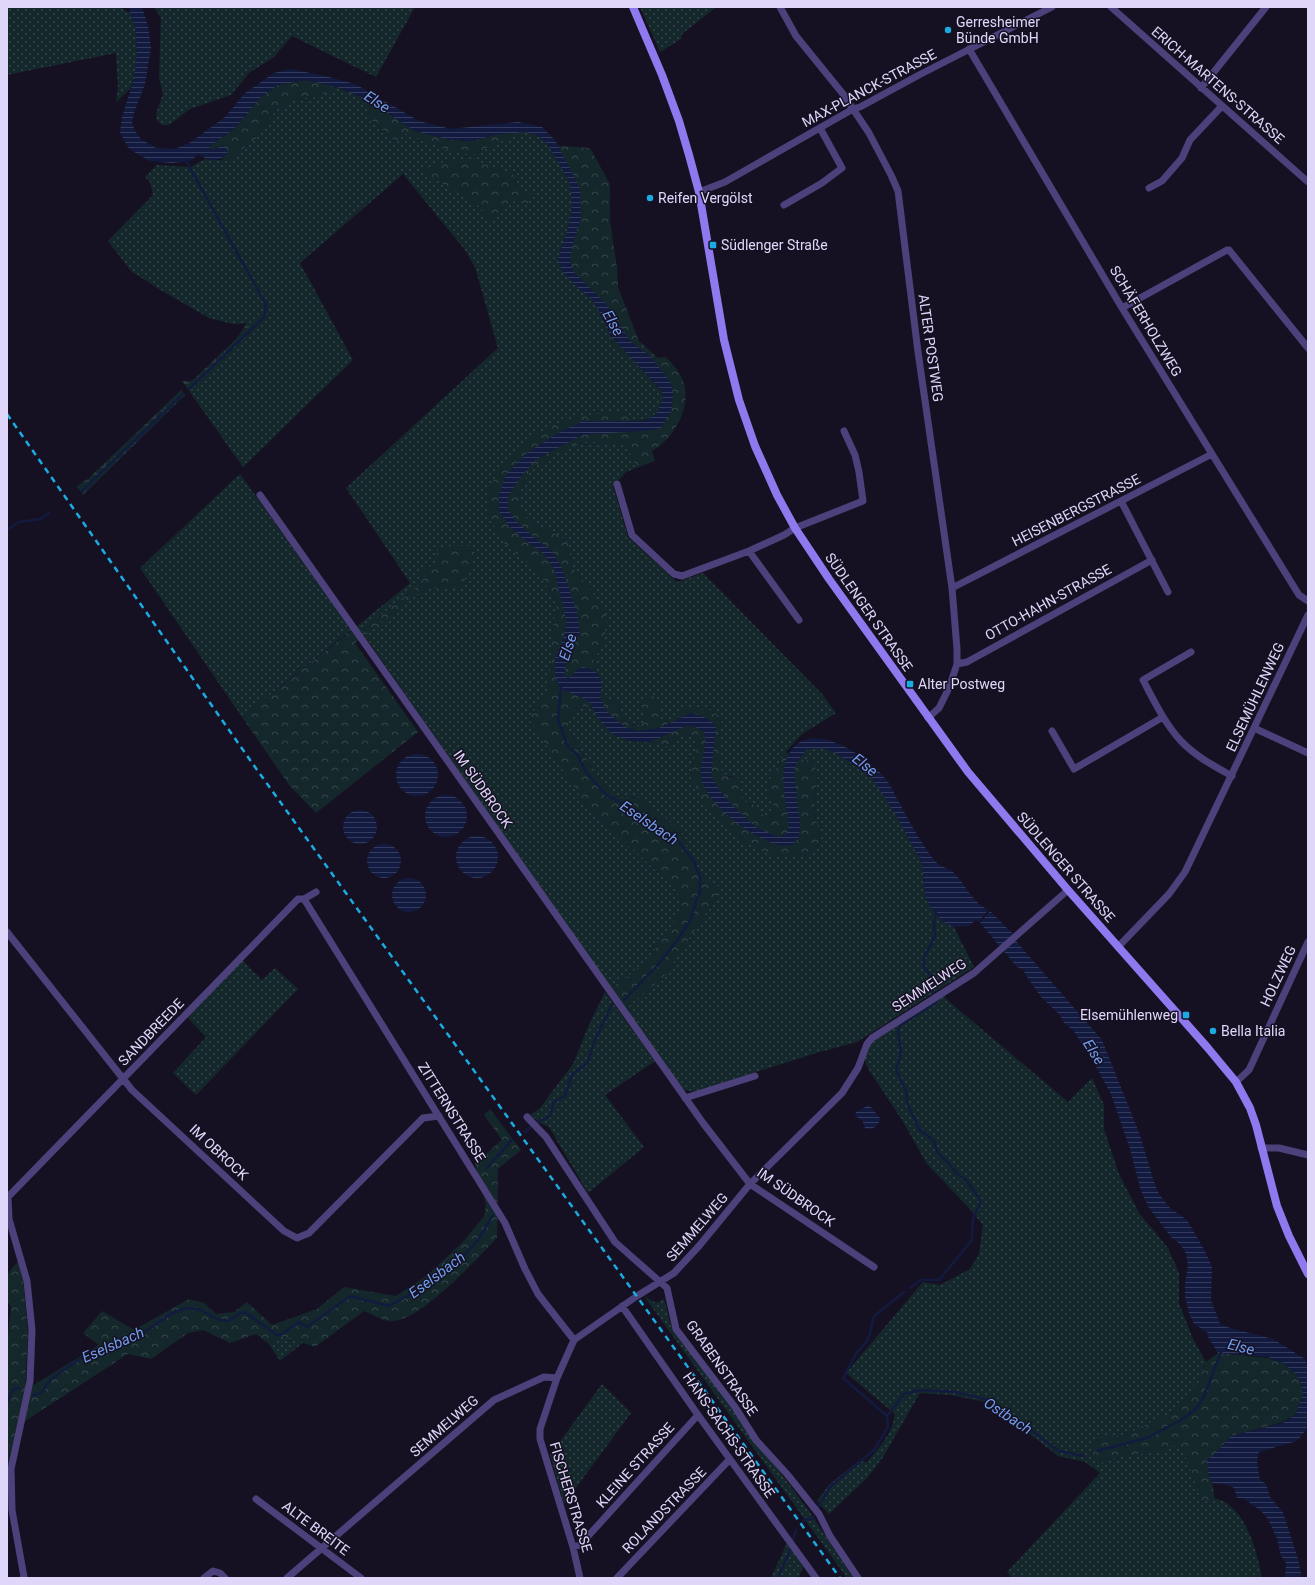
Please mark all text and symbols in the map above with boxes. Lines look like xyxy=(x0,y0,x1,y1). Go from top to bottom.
place label: Gerresheimer Bünde GmbH xyxy=(956,14,1040,46)
street label: ERICH-MARTENS-STRASSE xyxy=(1148,23,1288,147)
marker: Gerresheimer Bünde GmbH xyxy=(943,25,953,35)
street label: MAX-PLANCK-STRASSE xyxy=(799,46,939,130)
water label: Else xyxy=(361,87,393,117)
place label: Reifen Vergölst xyxy=(658,190,753,206)
marker: Reifen Vergölst xyxy=(645,193,655,203)
place label: Südlenger Straße xyxy=(721,237,828,253)
marker: Südlenger Straße xyxy=(708,240,718,250)
street label: SCHÄFERHOLZWEG xyxy=(1107,263,1185,379)
street label: ALTER POSTWEG xyxy=(916,293,946,403)
water label: Else xyxy=(598,307,628,339)
street label: HEISENBERGSTRASSE xyxy=(1009,471,1143,549)
street label: SÜDLENGER STRASSE xyxy=(822,550,916,674)
street label: OTTO-HAHN-STRASSE xyxy=(982,561,1114,643)
water label: Else xyxy=(555,631,581,663)
street label: ELSEMÜHLENWEG xyxy=(1223,640,1287,754)
place label: Alter Postweg xyxy=(918,676,1005,692)
marker: Alter Postweg xyxy=(905,679,915,689)
street label: IM SÜDBROCK xyxy=(450,747,516,831)
water label: Else xyxy=(849,750,881,780)
water label: Eselsbach xyxy=(616,797,682,849)
street label: SÜDLENGER STRASSE xyxy=(1014,809,1118,925)
street label: HOLZWEG xyxy=(1257,943,1299,1009)
street label: SEMMELWEG xyxy=(889,955,969,1015)
street label: SANDBREEDE xyxy=(115,995,187,1069)
place label: Elsemühlenweg xyxy=(1080,1007,1178,1023)
marker: Elsemühlenweg xyxy=(1181,1010,1191,1020)
place label: Bella Italia xyxy=(1221,1023,1285,1039)
marker: Bella Italia xyxy=(1208,1026,1218,1036)
water label: Else xyxy=(1079,1036,1109,1068)
street label: ZITTERNSTRASSE xyxy=(415,1059,489,1165)
street label: IM OBROCK xyxy=(186,1121,252,1183)
street label: IM SÜDBROCK xyxy=(754,1164,838,1230)
street label: SEMMELWEG xyxy=(663,1190,731,1264)
water label: Eselsbach xyxy=(405,1248,469,1302)
street label: GRABENSTRASSE xyxy=(683,1317,761,1419)
water label: Eselsbach xyxy=(79,1323,147,1367)
water label: Else xyxy=(1226,1335,1257,1359)
street label: HANS-SACHS-STRASSE xyxy=(680,1369,778,1501)
street label: SEMMELWEG xyxy=(407,1392,481,1460)
water label: Ostbach xyxy=(980,1394,1036,1438)
street label: KLEINE STRASSE xyxy=(593,1419,677,1511)
street label: FISCHERSTRASSE xyxy=(547,1440,595,1554)
street label: ROLANDSTRASSE xyxy=(619,1464,709,1556)
street label: ALTE BREITE xyxy=(279,1498,353,1558)

